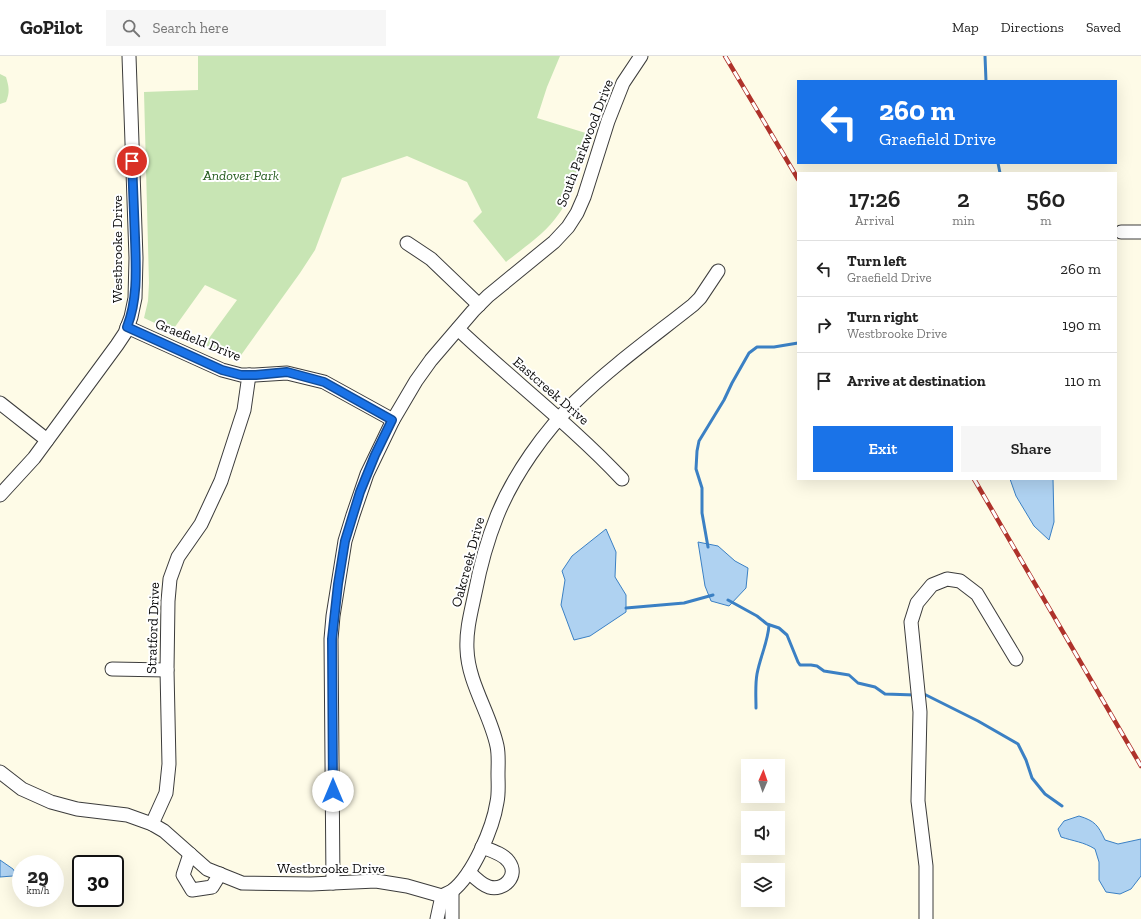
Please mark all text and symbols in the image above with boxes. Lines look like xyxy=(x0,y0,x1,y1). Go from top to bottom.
search box xyxy=(106,10,386,46)
text: GoPilot xyxy=(20,16,82,39)
icon: search xyxy=(120,17,142,39)
text: Search here xyxy=(152,19,228,37)
text: Map xyxy=(952,19,979,36)
text: Directions xyxy=(1001,19,1064,36)
text: Saved xyxy=(1086,19,1121,36)
street label: South Parkwood Drive xyxy=(553,76,617,209)
text: 260 m xyxy=(879,94,955,127)
icon: left xyxy=(813,96,865,148)
text: Graefield Drive xyxy=(879,128,996,150)
pin xyxy=(115,144,149,178)
icon: arrive xyxy=(121,150,143,172)
park label: Andover Park xyxy=(202,167,279,184)
text: 17:26 xyxy=(849,184,901,213)
text: 2 xyxy=(957,184,970,213)
text: 560 xyxy=(1026,184,1065,213)
street label: Westbrooke Drive xyxy=(109,195,126,303)
text: Arrival xyxy=(855,213,894,228)
text: min xyxy=(952,213,975,228)
text: m xyxy=(1040,213,1051,228)
text: Turn left xyxy=(847,252,907,270)
icon: left xyxy=(813,258,835,280)
text: 260 m xyxy=(1060,260,1101,278)
text: Graefield Drive xyxy=(847,270,932,285)
text: Turn right xyxy=(847,308,918,326)
icon: right xyxy=(813,314,835,336)
street label: Graefield Drive xyxy=(153,315,244,365)
text: 190 m xyxy=(1062,316,1101,334)
text: Westbrooke Drive xyxy=(847,326,947,341)
street label: Eastcreek Drive xyxy=(509,353,593,429)
icon: arrive xyxy=(813,370,835,392)
text: Arrive at destination xyxy=(847,372,986,390)
text: 110 m xyxy=(1064,372,1101,390)
button: Exit xyxy=(813,426,953,472)
button: Share xyxy=(961,426,1101,472)
street label: Oakcreek Drive xyxy=(448,515,488,609)
street label: Stratford Drive xyxy=(143,581,163,674)
north arrow xyxy=(741,759,785,803)
map controls xyxy=(741,759,785,907)
position arrow xyxy=(312,770,354,812)
button: sound xyxy=(741,811,785,855)
speed limit sign: 30 xyxy=(72,855,124,907)
street label: Westbrooke Drive xyxy=(277,860,385,877)
button: layers xyxy=(741,863,785,907)
text: 29 xyxy=(27,864,49,888)
text: km/h xyxy=(27,885,49,897)

